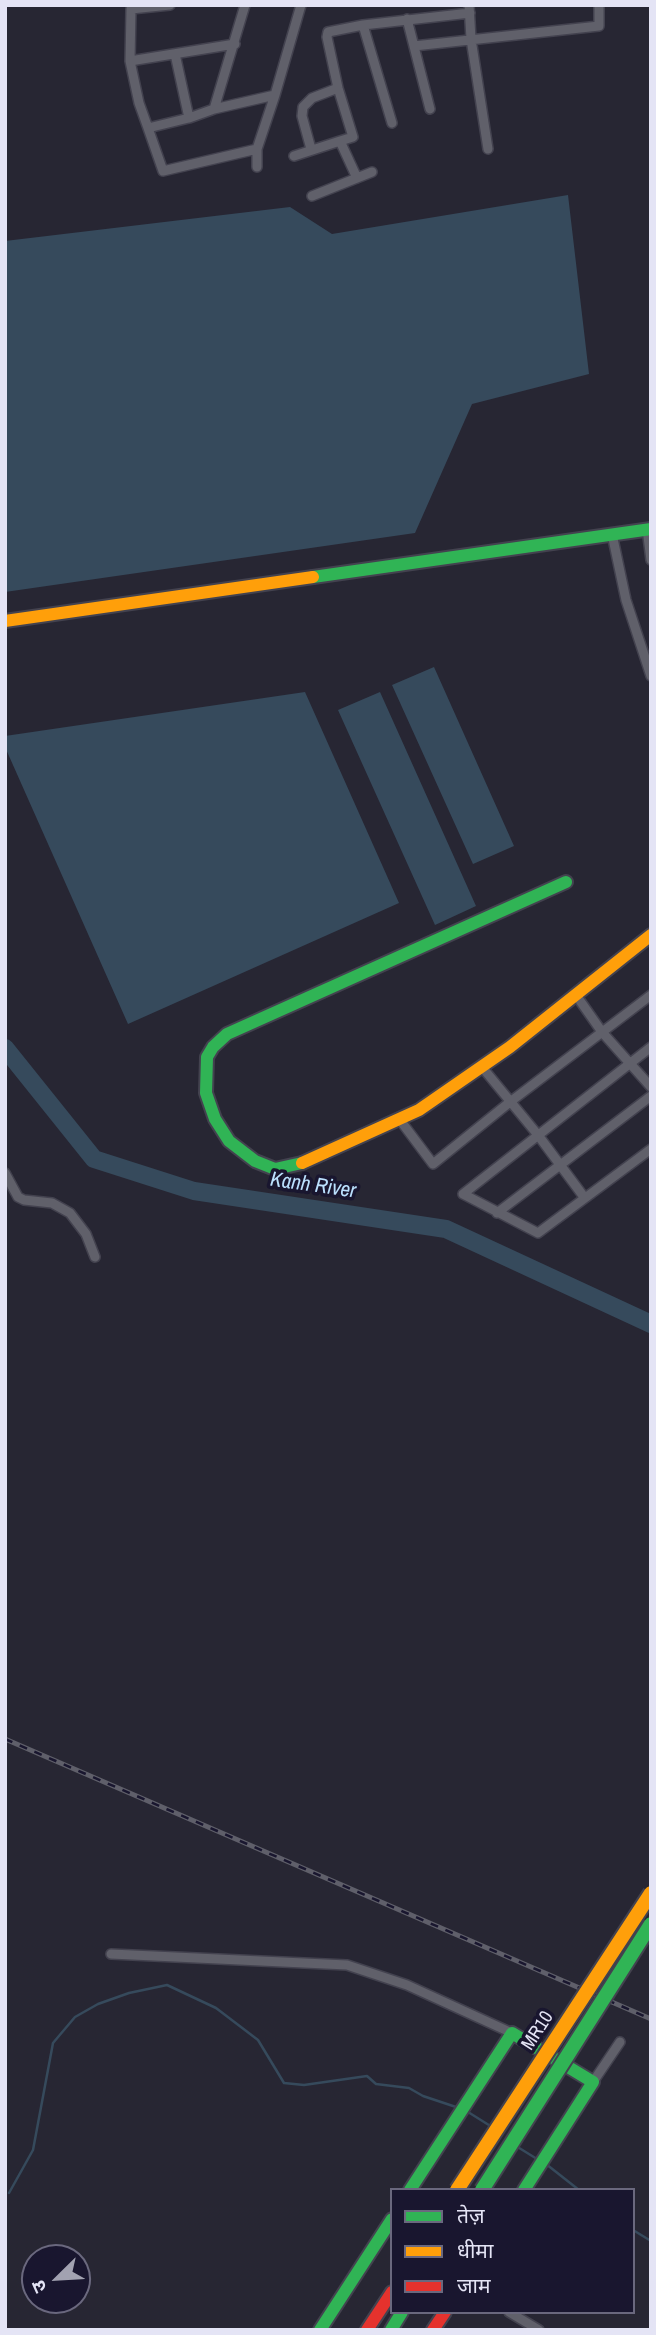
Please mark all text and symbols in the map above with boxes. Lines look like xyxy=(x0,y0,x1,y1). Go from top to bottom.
water label: Kanh River xyxy=(269,1168,357,1204)
street label: MR10 xyxy=(517,2007,559,2055)
legend xyxy=(390,2188,635,2314)
text: तेज़ xyxy=(457,2201,485,2230)
text: धीमा xyxy=(457,2236,493,2265)
north arrow xyxy=(21,2244,91,2314)
text: जाम xyxy=(457,2271,491,2300)
text: उ xyxy=(25,2276,53,2297)

